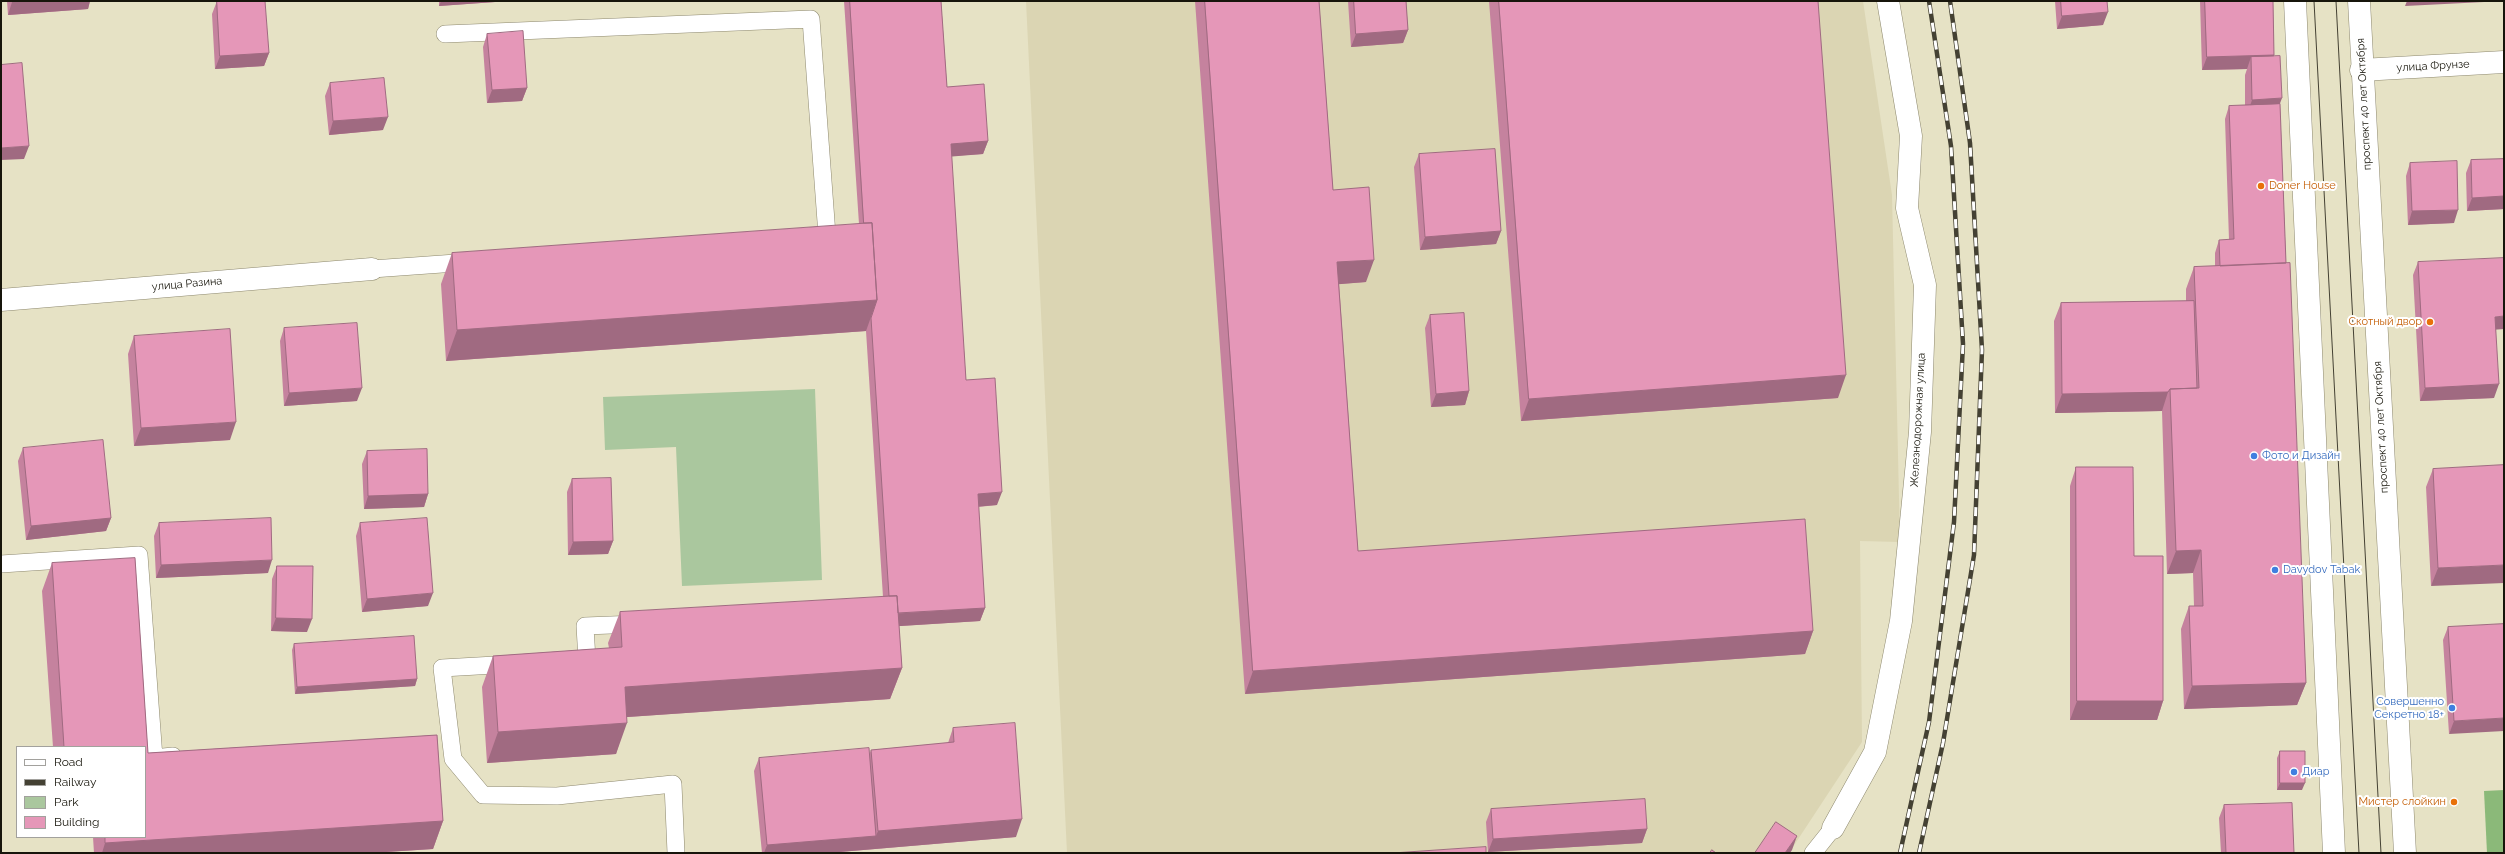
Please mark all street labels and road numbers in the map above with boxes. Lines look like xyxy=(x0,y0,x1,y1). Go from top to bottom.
street label: проспект 40 лет Октября xyxy=(2354,38,2374,170)
street label: улица Фрунзе xyxy=(2396,57,2470,75)
street label: улица Разина xyxy=(151,274,223,294)
street label: Железнодорожная улица xyxy=(1908,352,1928,488)
street label: проспект 40 лет Октября xyxy=(2371,361,2391,493)

